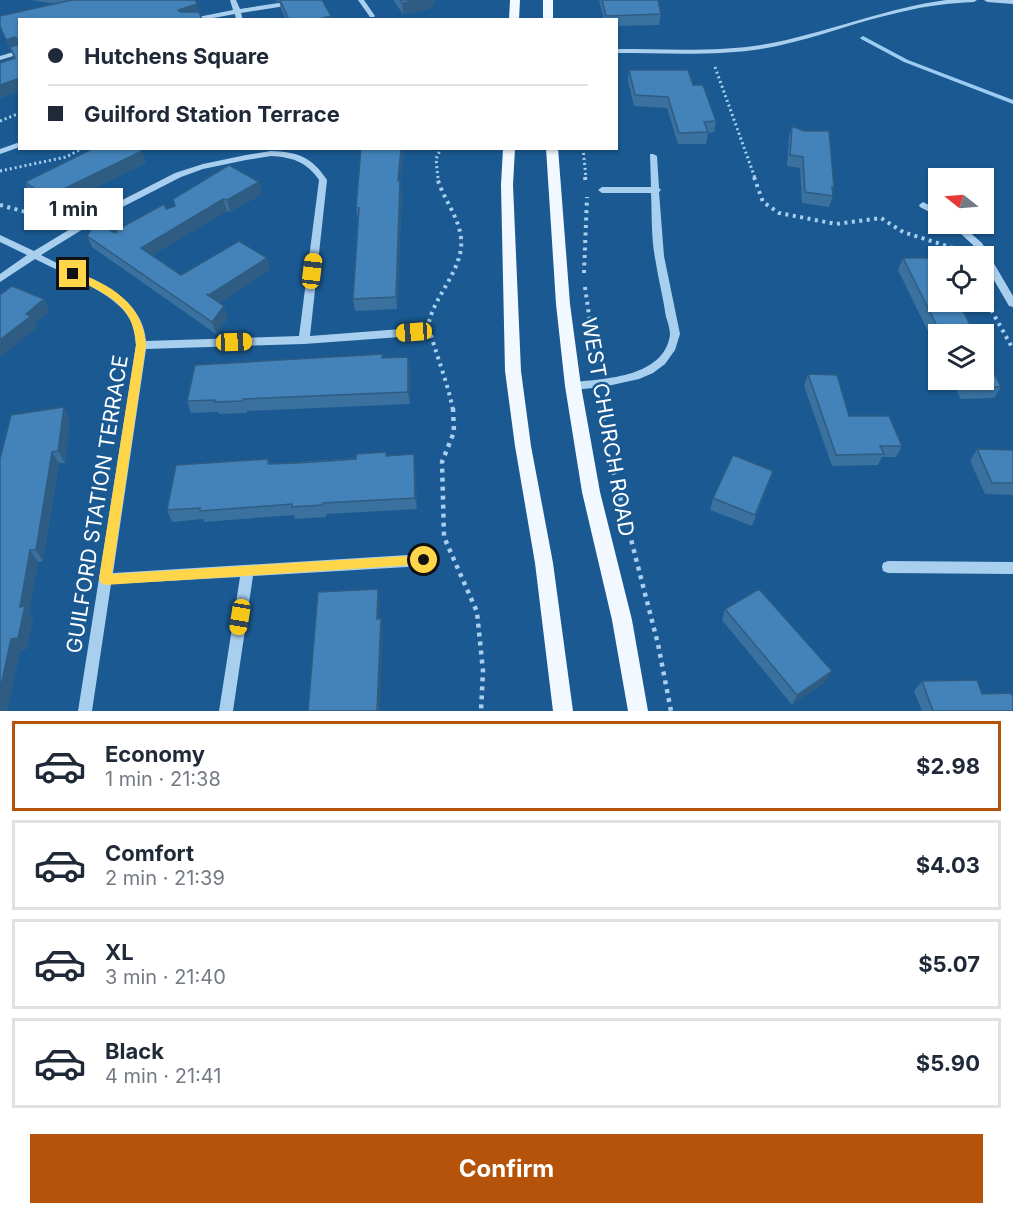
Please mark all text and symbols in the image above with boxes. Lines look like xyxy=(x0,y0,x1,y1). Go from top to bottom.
text: Hutchens Square xyxy=(84,43,269,69)
text: Guilford Station Terrace xyxy=(84,101,340,127)
north arrow xyxy=(928,168,994,234)
map controls xyxy=(928,168,994,390)
callout: 1 min xyxy=(23,187,122,229)
text: 1 min xyxy=(49,197,98,221)
button: locate xyxy=(928,246,994,312)
car xyxy=(301,252,323,290)
route end xyxy=(59,260,86,287)
street label: WEST CHURCH ROAD xyxy=(576,316,640,538)
car xyxy=(395,322,433,342)
button: layers xyxy=(928,324,994,390)
car xyxy=(216,332,252,352)
street label: GUILFORD STATION TERRACE xyxy=(61,353,133,655)
route start xyxy=(410,546,437,573)
car xyxy=(228,598,252,636)
icon: car xyxy=(33,739,87,793)
text: Economy xyxy=(105,741,205,767)
text: $2.98 xyxy=(916,753,980,779)
text: 1 min · 21:38 xyxy=(105,767,221,791)
icon: car xyxy=(33,838,87,892)
text: Comfort xyxy=(105,840,194,866)
text: $4.03 xyxy=(916,852,980,878)
text: 2 min · 21:39 xyxy=(105,866,225,890)
icon: car xyxy=(33,937,87,991)
text: XL xyxy=(105,939,134,965)
text: $5.07 xyxy=(918,951,980,977)
text: 3 min · 21:40 xyxy=(105,965,226,989)
icon: car xyxy=(33,1036,87,1090)
text: Black xyxy=(105,1038,164,1064)
text: $5.90 xyxy=(916,1050,980,1076)
text: 4 min · 21:41 xyxy=(105,1064,222,1088)
button: Confirm xyxy=(30,1134,983,1203)

